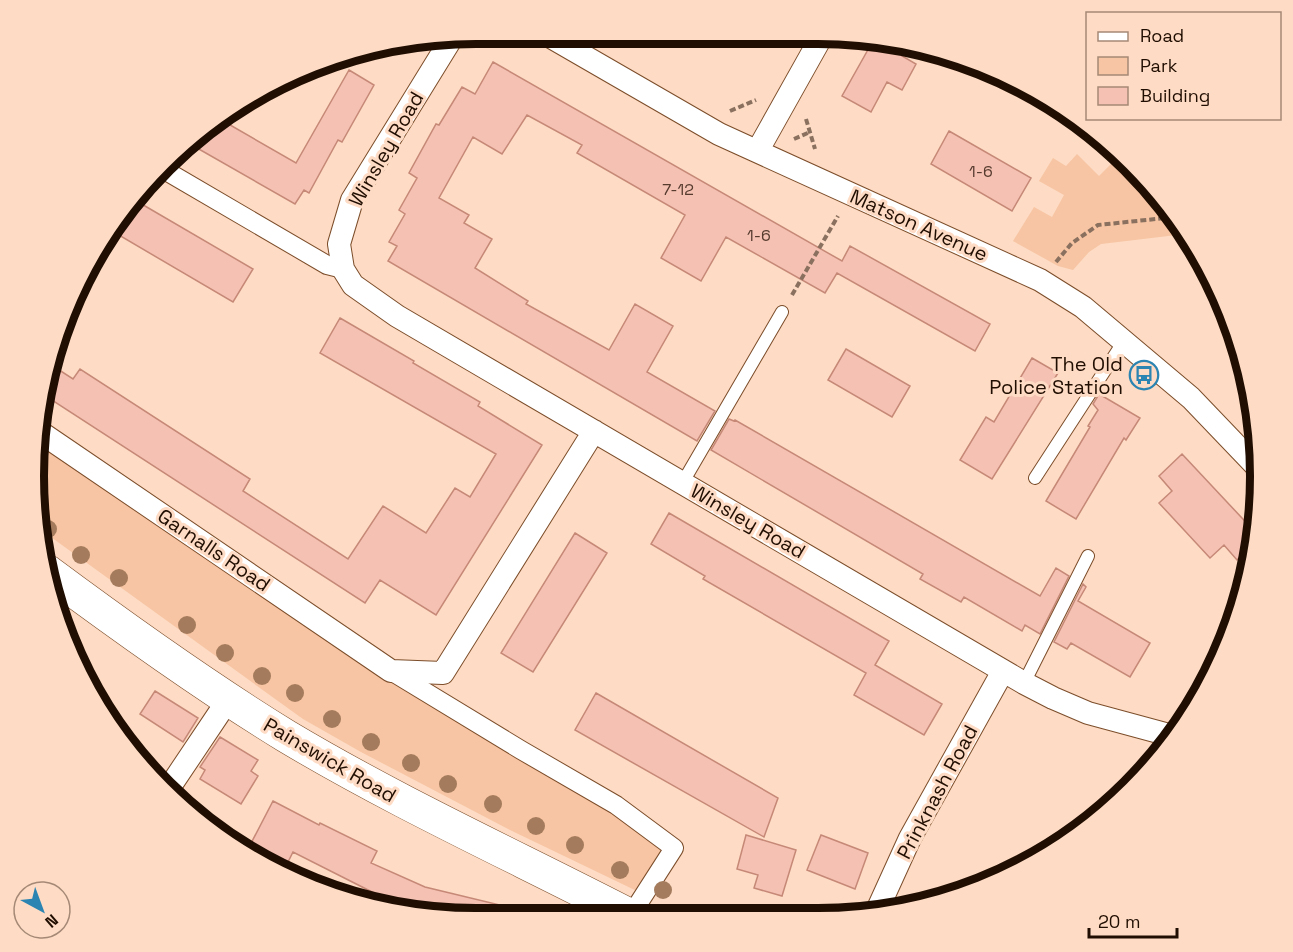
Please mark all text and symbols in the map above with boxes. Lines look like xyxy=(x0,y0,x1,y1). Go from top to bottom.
legend xyxy=(1086,12,1281,120)
text: Road xyxy=(1140,24,1184,47)
text: Park xyxy=(1140,54,1178,77)
text: Building xyxy=(1140,84,1210,107)
street label: Winsley Road xyxy=(343,87,429,211)
house number: 1-6 xyxy=(969,161,993,182)
house number: 7-12 xyxy=(662,179,694,200)
street label: Matson Avenue xyxy=(846,183,992,267)
house number: 1-6 xyxy=(747,225,771,246)
place label: The Old Police Station xyxy=(989,351,1123,400)
bus stop icon: The Old Police Station xyxy=(1128,359,1160,391)
street label: Winsley Road xyxy=(686,478,810,564)
street label: Garnalls Road xyxy=(153,503,275,597)
street label: Painswick Road xyxy=(259,712,401,808)
street label: Prinknash Road xyxy=(891,720,983,864)
north arrow xyxy=(12,880,72,940)
scale bar xyxy=(1089,901,1178,939)
text: N xyxy=(41,909,62,932)
text: 20 m xyxy=(1098,910,1141,933)

